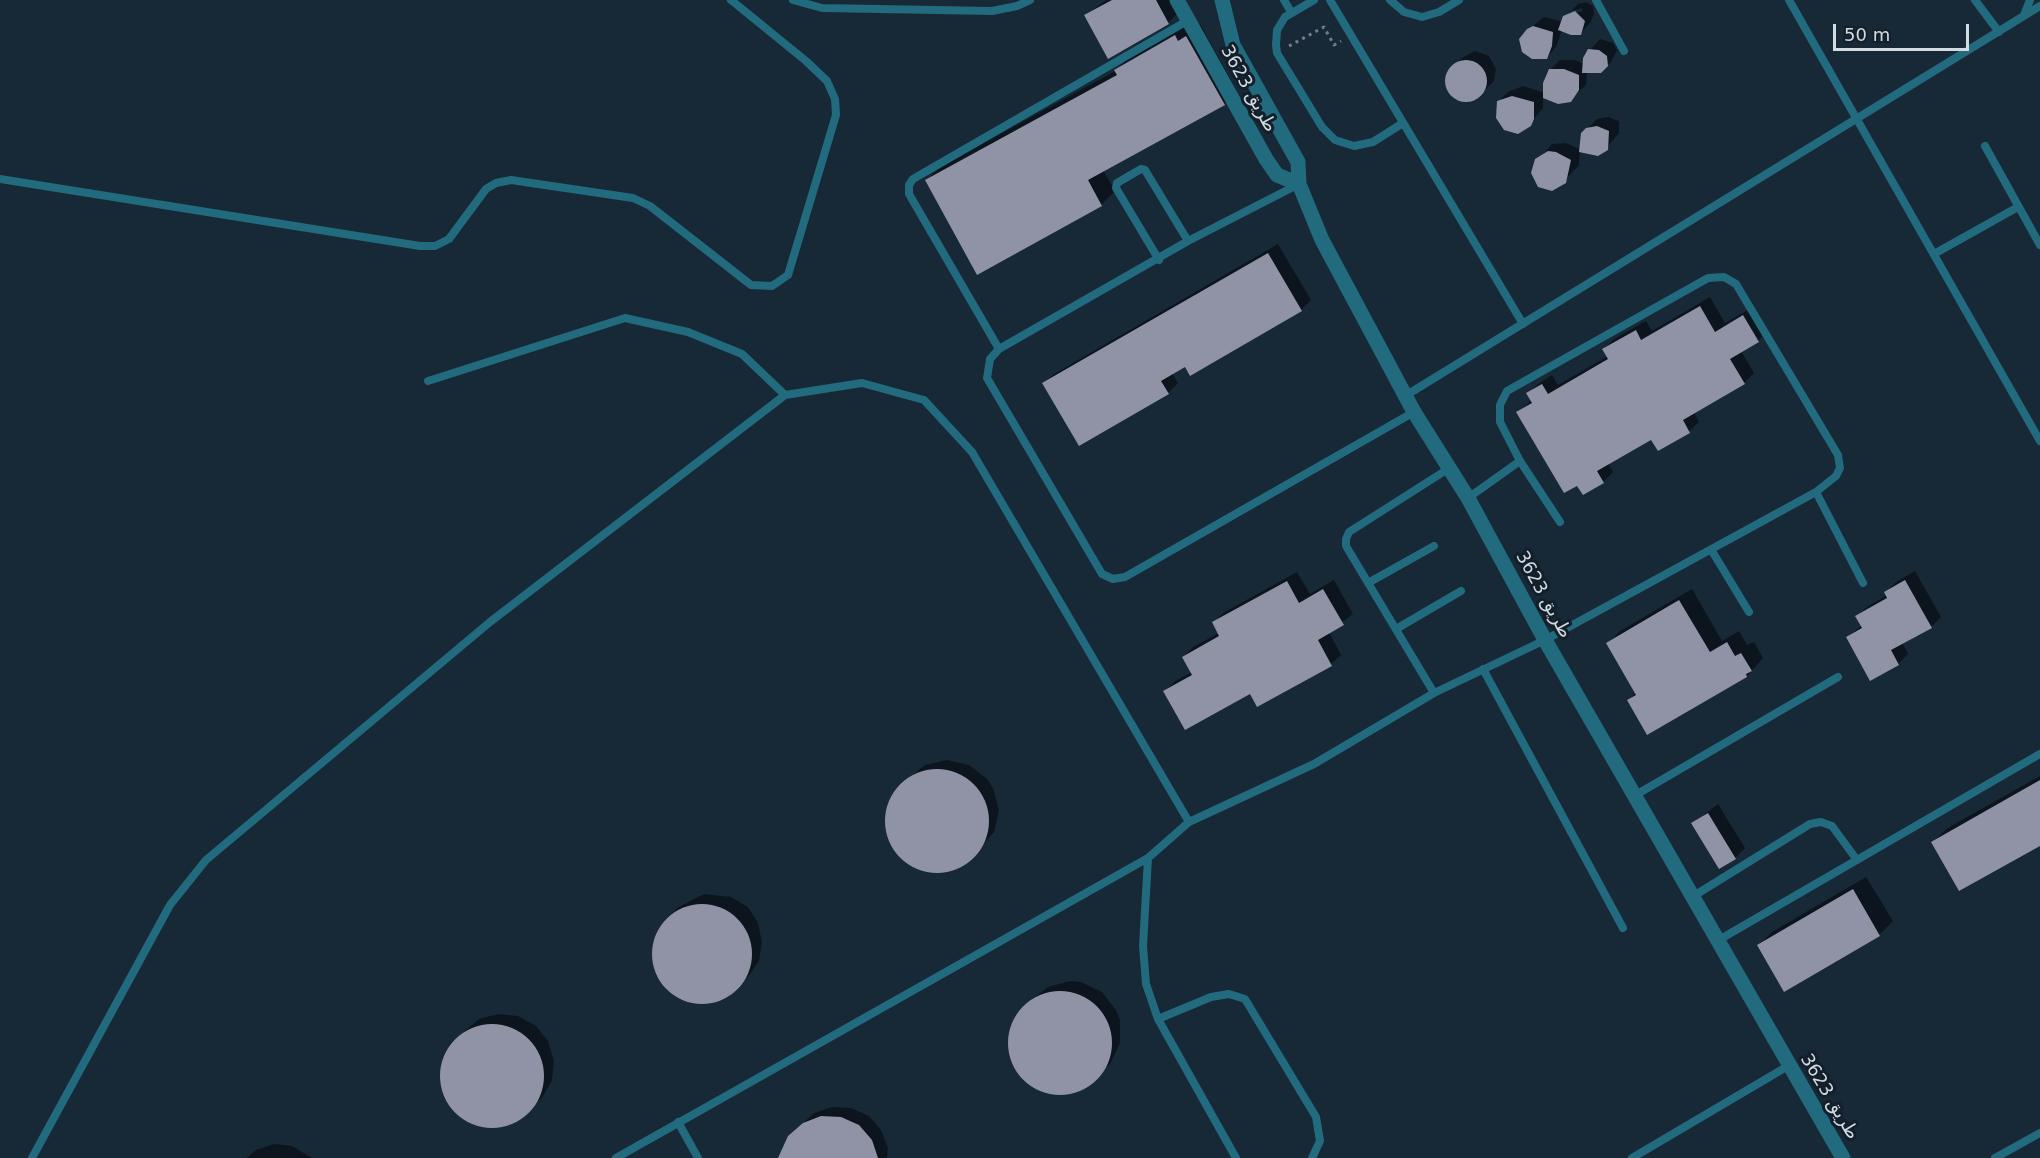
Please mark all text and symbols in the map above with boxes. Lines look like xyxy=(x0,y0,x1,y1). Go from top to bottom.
scale bar xyxy=(1836,12,1972,50)
text: 50 m xyxy=(1844,24,1890,45)
street label: طريق 3623 xyxy=(1215,42,1281,136)
street label: طريق 3623 xyxy=(1510,548,1576,642)
street label: طريق 3623 xyxy=(1795,1050,1863,1144)

